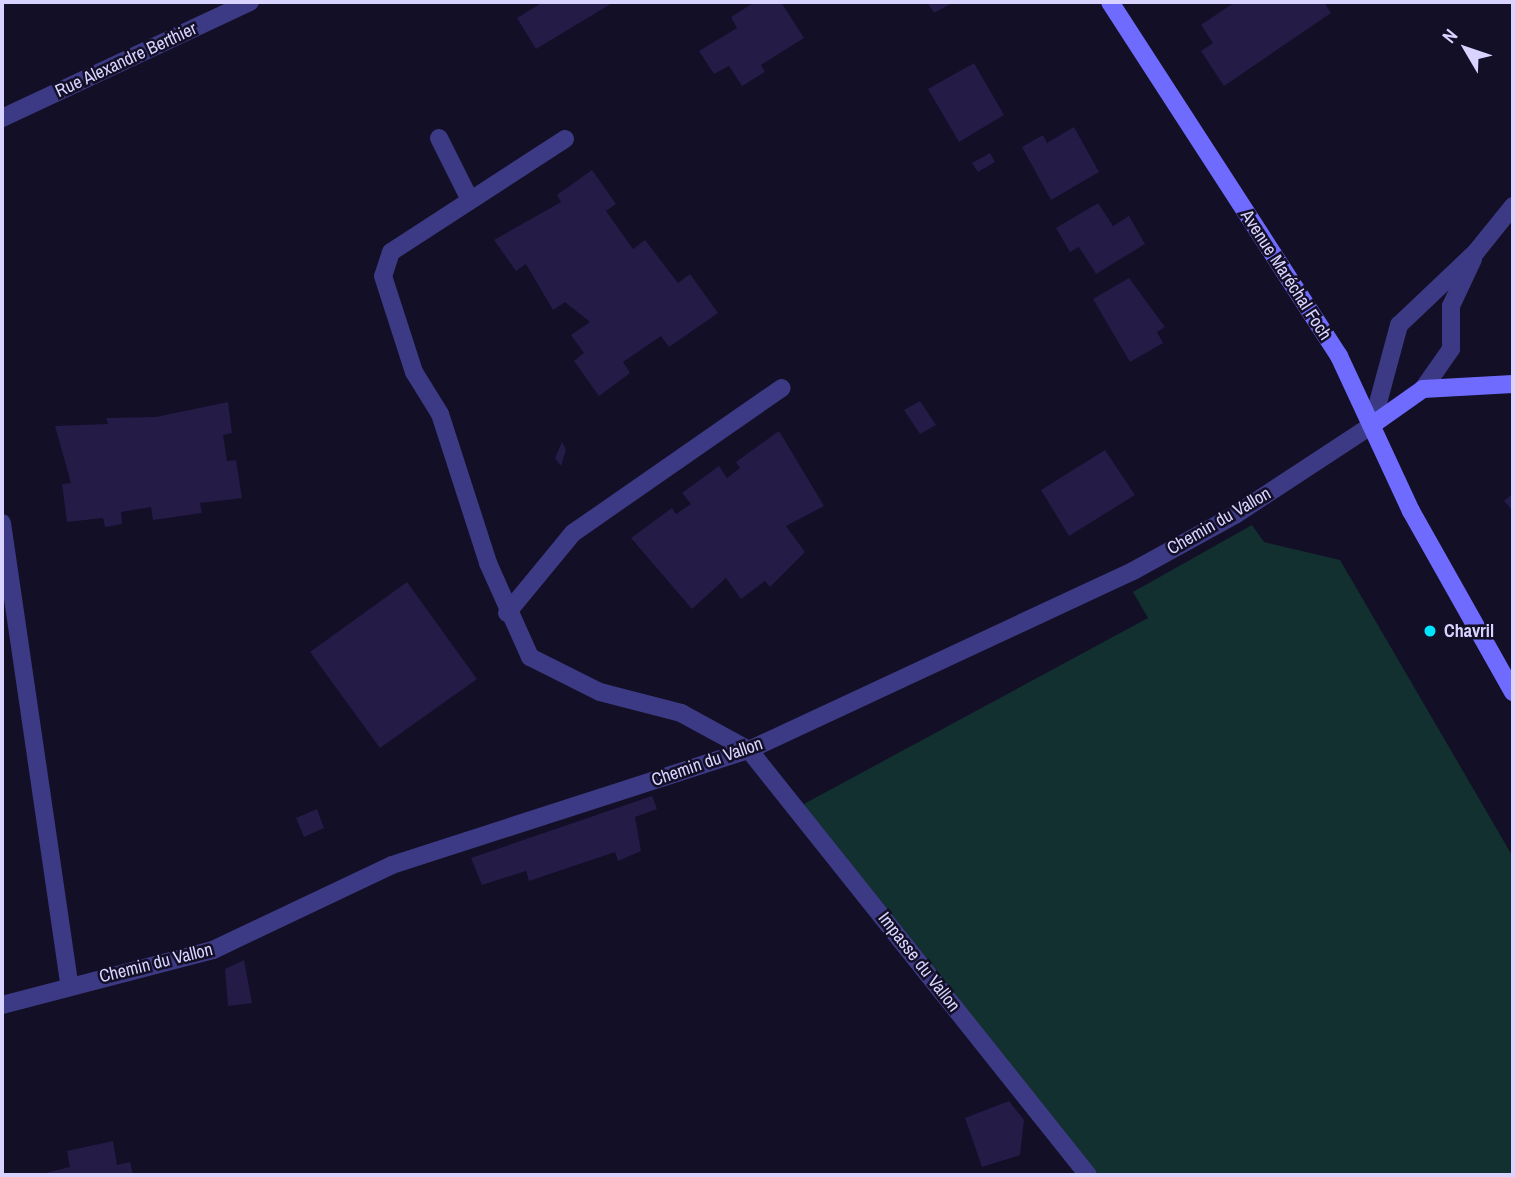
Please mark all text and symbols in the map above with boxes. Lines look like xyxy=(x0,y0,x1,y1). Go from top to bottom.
north arrow xyxy=(1431,14,1501,84)
street label: Rue Alexandre Berthier xyxy=(52,18,200,102)
text: N xyxy=(1436,23,1463,48)
street label: Avenue Maréchal Foch xyxy=(1236,206,1336,344)
street label: Chemin du Vallon xyxy=(1163,483,1275,559)
place label: Chavril xyxy=(1444,620,1494,642)
marker: Chavril xyxy=(1422,623,1438,639)
street label: Chemin du Vallon xyxy=(649,733,765,791)
street label: Impasse du Vallon xyxy=(873,908,965,1016)
street label: Chemin du Vallon xyxy=(97,938,215,988)

